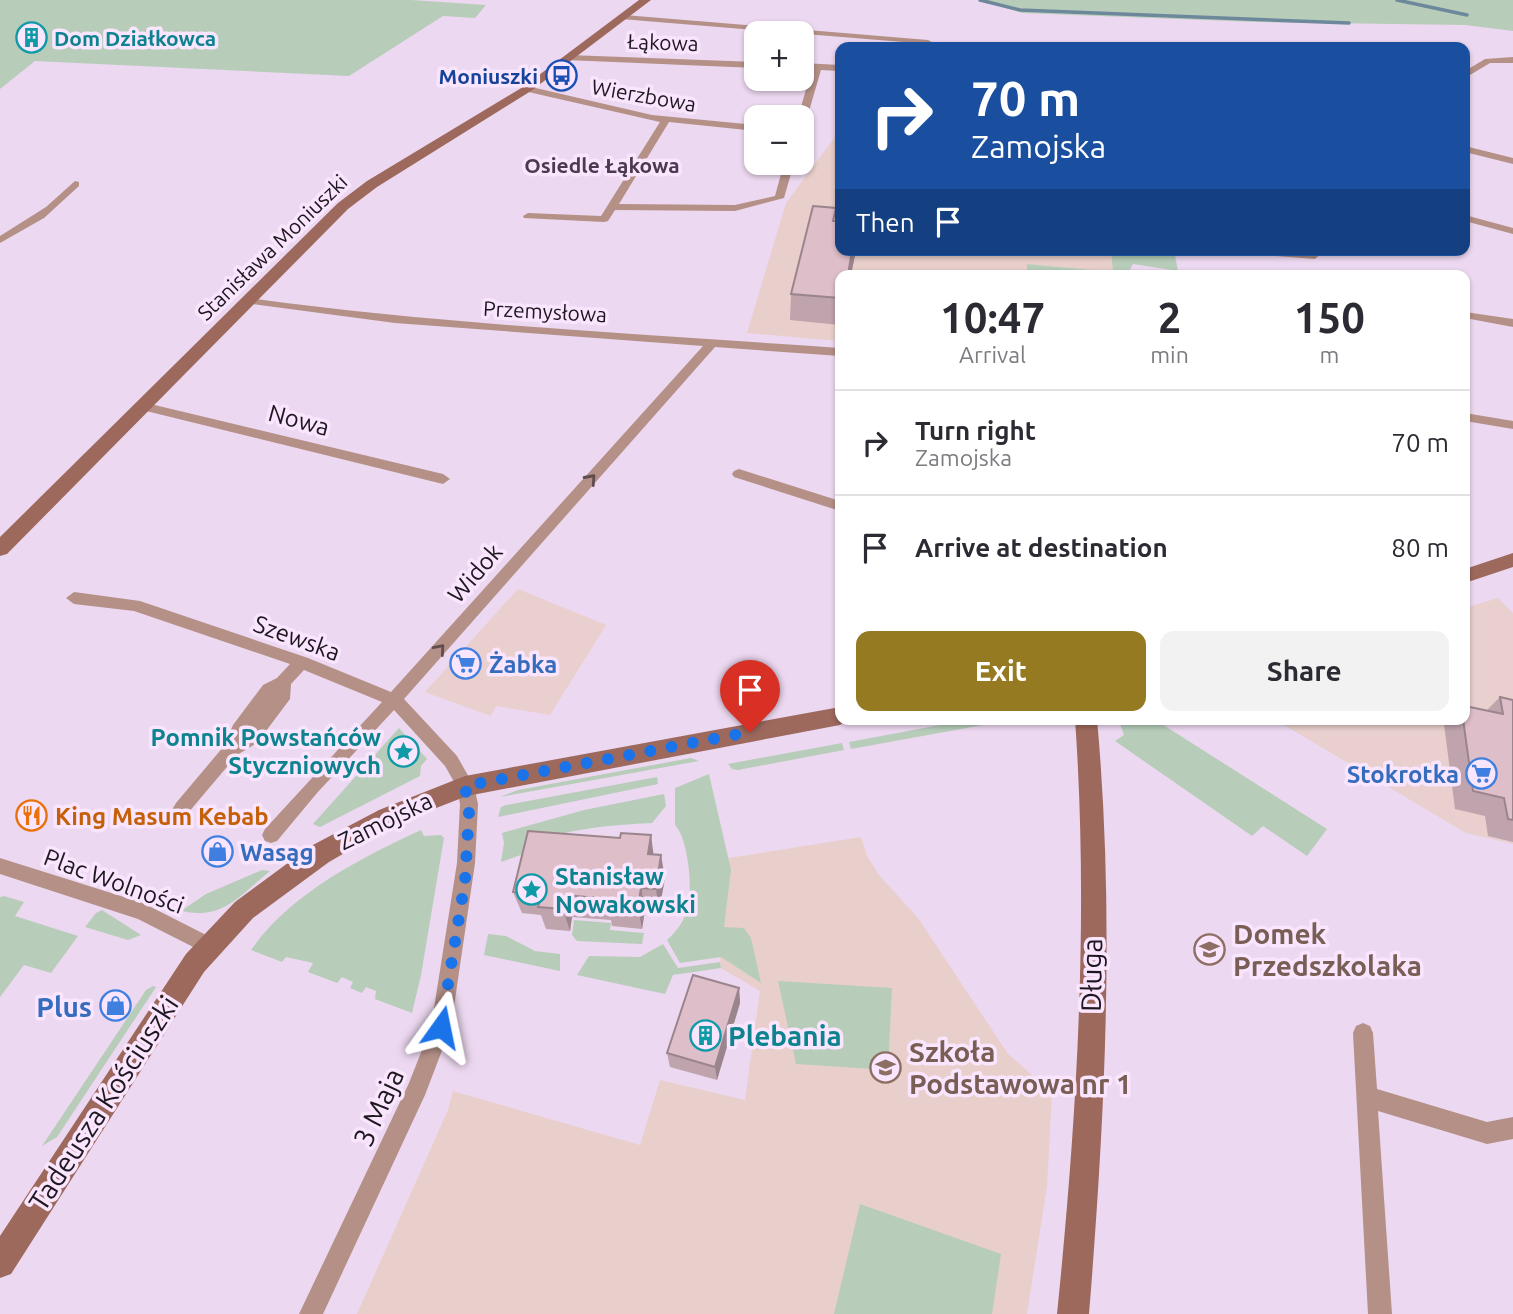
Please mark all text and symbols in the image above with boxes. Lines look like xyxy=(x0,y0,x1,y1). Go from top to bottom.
building icon: Dom Działkowca xyxy=(14,21,48,55)
map controls xyxy=(744,21,814,175)
button: + xyxy=(744,21,814,91)
place label: Dom Działkowca xyxy=(54,26,216,50)
street label: Łąkowa xyxy=(627,29,699,55)
bus stop icon: Moniuszki xyxy=(544,59,578,93)
place label: Moniuszki xyxy=(439,64,538,88)
icon: right xyxy=(856,70,947,161)
text: 70 m xyxy=(971,70,1080,125)
street label: Wierzbowa xyxy=(590,74,698,116)
button: − xyxy=(744,105,814,175)
text: Zamojska xyxy=(971,128,1106,164)
district label: Osiedle Łąkowa xyxy=(524,153,680,177)
street label: Stanisława Moniuszki xyxy=(192,169,352,325)
icon: arrive xyxy=(929,203,967,241)
text: Then xyxy=(856,208,915,237)
text: 10:47 xyxy=(940,294,1045,341)
text: 2 xyxy=(1158,294,1181,341)
text: 150 xyxy=(1294,294,1365,341)
street label: Przemysłowa xyxy=(483,296,607,326)
text: Arrival xyxy=(959,342,1026,367)
text: min xyxy=(1150,342,1189,367)
text: m xyxy=(1319,342,1339,367)
street label: Nowa xyxy=(266,399,332,441)
text: Turn right xyxy=(915,416,1036,445)
icon: right xyxy=(856,424,894,462)
text: 70 m xyxy=(1391,428,1449,457)
text: Zamojska xyxy=(915,445,1012,470)
one-way arrow xyxy=(583,474,595,487)
icon: arrive xyxy=(856,529,894,567)
text: Arrive at destination xyxy=(915,533,1168,562)
text: 80 m xyxy=(1391,533,1449,562)
street label: Widok xyxy=(442,538,508,608)
street label: Szewska xyxy=(250,610,344,666)
button: Exit xyxy=(856,631,1146,711)
button: Share xyxy=(1160,631,1449,711)
one-way arrow xyxy=(432,644,445,657)
supermarket icon: Żabka xyxy=(449,647,483,681)
place label: Żabka xyxy=(489,651,557,678)
pin xyxy=(720,660,780,732)
icon: arrive xyxy=(731,671,769,709)
place label: Pomnik Powstańców Styczniowych xyxy=(151,724,381,779)
place icon: Pomnik Powstańców Styczniowych xyxy=(387,734,421,768)
supermarket icon: Stokrotka xyxy=(1465,757,1499,791)
place label: Stokrotka xyxy=(1347,761,1459,788)
street label: Zamojska xyxy=(334,787,436,855)
restaurant icon: King Masum Kebab xyxy=(15,799,49,833)
place label: King Masum Kebab xyxy=(55,803,269,830)
shop icon: Wasąg xyxy=(200,835,234,869)
place label: Wasąg xyxy=(240,839,314,866)
street label: Plac Wolności xyxy=(40,843,188,919)
place label: Stanisław Nowakowski xyxy=(555,863,696,918)
place icon: Stanisław Nowakowski xyxy=(515,873,549,907)
place label: Domek Przedszkolaka xyxy=(1233,918,1422,981)
school or university icon: Domek Przedszkolaka xyxy=(1193,932,1227,966)
street label: Długa xyxy=(1075,938,1107,1012)
shop icon: Plus xyxy=(98,989,132,1023)
street label: Tadeusza Kościuszki xyxy=(22,990,184,1216)
position arrow xyxy=(404,990,478,1064)
place label: Plus xyxy=(36,991,92,1022)
building icon: Plebania xyxy=(688,1018,722,1052)
place label: Plebania xyxy=(728,1020,842,1051)
place label: Szkoła Podstawowa nr 1 xyxy=(909,1036,1132,1099)
school or university icon: Szkoła Podstawowa nr 1 xyxy=(869,1050,903,1084)
street label: 3 Maja xyxy=(347,1063,409,1151)

